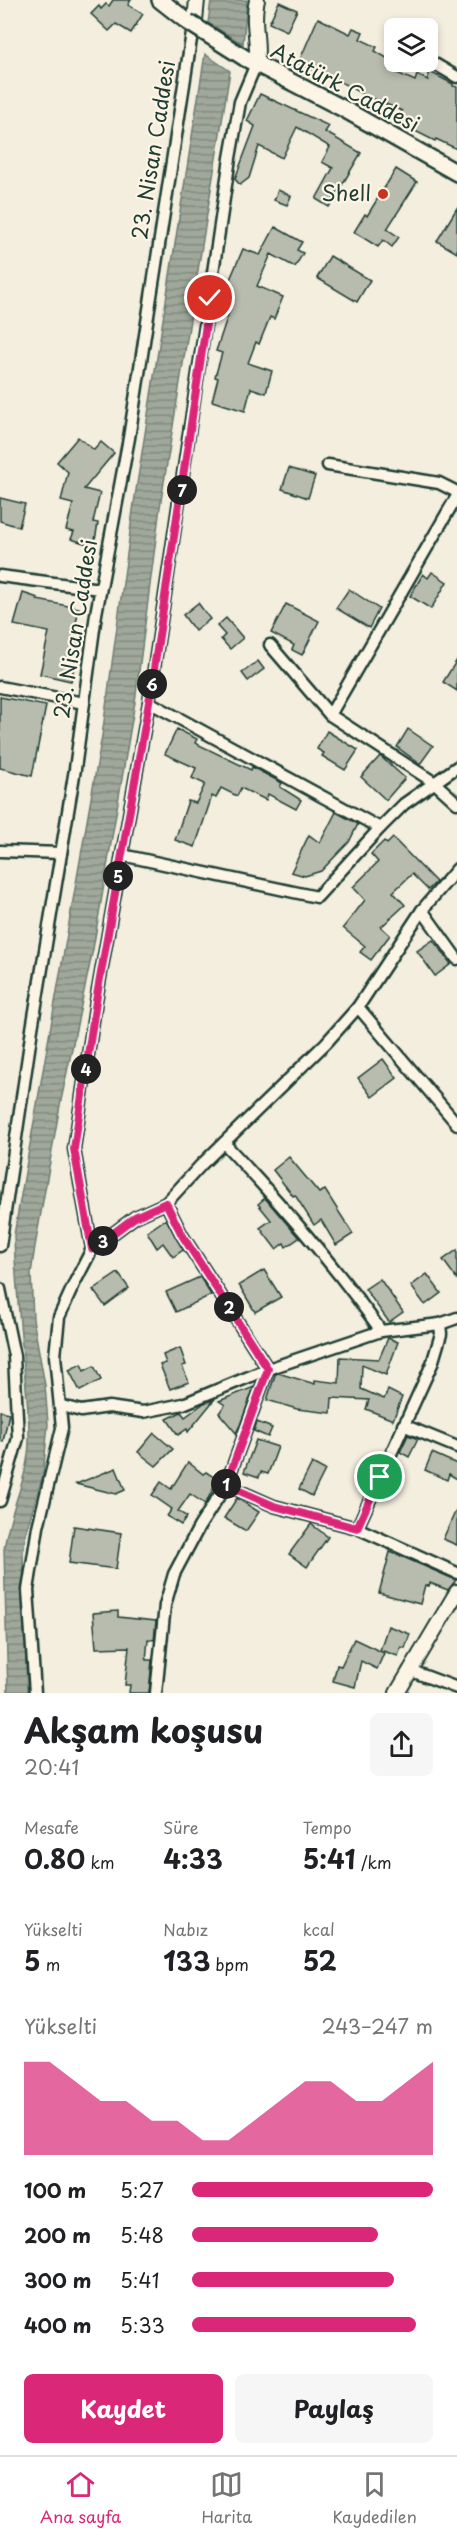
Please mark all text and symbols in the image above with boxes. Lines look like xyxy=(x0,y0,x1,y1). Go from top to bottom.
map controls xyxy=(384,18,438,72)
button: layers xyxy=(384,18,438,72)
street label: Atatürk Caddesi xyxy=(266,34,426,139)
street label: 23. Nisan Caddesi xyxy=(122,58,182,242)
place label: Shell xyxy=(322,176,371,208)
marker: Shell xyxy=(376,187,390,201)
pin xyxy=(184,272,235,323)
icon: check xyxy=(193,281,226,314)
pin: 7 xyxy=(167,475,197,505)
text: 7 xyxy=(177,478,187,502)
street label: 23. Nisan Caddesi xyxy=(44,537,104,721)
pin: 6 xyxy=(137,669,167,699)
text: 6 xyxy=(146,672,158,696)
pin: 5 xyxy=(103,861,133,891)
text: 5 xyxy=(113,864,123,888)
pin: 4 xyxy=(71,1054,101,1084)
text: 4 xyxy=(81,1057,91,1081)
pin: 3 xyxy=(88,1226,118,1256)
text: 3 xyxy=(98,1229,108,1253)
pin: 2 xyxy=(214,1292,244,1322)
text: 2 xyxy=(223,1295,235,1319)
pin xyxy=(354,1451,405,1502)
icon: arrive xyxy=(363,1460,396,1493)
pin: 1 xyxy=(211,1469,241,1499)
text: 1 xyxy=(222,1472,230,1496)
text: Akşam koşusu xyxy=(24,1704,263,1754)
button: share xyxy=(370,1713,433,1776)
text: 20:41 xyxy=(24,1752,79,1782)
text: Mesafe xyxy=(24,1815,79,1839)
text: Süre xyxy=(163,1815,199,1839)
text: Tempo xyxy=(303,1815,352,1839)
text: 0.80 xyxy=(24,1839,85,1878)
text: 4:33 xyxy=(163,1839,223,1878)
text: 5:41 xyxy=(303,1839,356,1878)
text: km xyxy=(85,1850,115,1874)
text: /km xyxy=(356,1850,392,1874)
text: Yükselti xyxy=(24,1917,82,1941)
text: Nabız xyxy=(163,1917,208,1941)
text: kcal xyxy=(303,1917,335,1941)
text: 5 xyxy=(24,1941,41,1980)
text: 133 xyxy=(163,1941,210,1980)
text: 52 xyxy=(303,1941,337,1980)
text: m xyxy=(41,1952,60,1976)
text: bpm xyxy=(210,1952,249,1976)
text: Yükselti xyxy=(24,2011,97,2041)
text: 243–247 m xyxy=(322,2011,433,2041)
text: 100 m xyxy=(24,2175,86,2205)
text: 5:27 xyxy=(120,2175,164,2205)
text: 200 m xyxy=(24,2220,91,2250)
text: 5:48 xyxy=(120,2220,164,2250)
text: 300 m xyxy=(24,2265,92,2295)
text: 5:41 xyxy=(120,2265,160,2295)
text: 400 m xyxy=(24,2310,92,2340)
text: 5:33 xyxy=(120,2310,165,2340)
button: Kaydet xyxy=(24,2374,223,2443)
button: Paylaş xyxy=(235,2374,433,2443)
tab: Ana sayfa xyxy=(40,2468,121,2528)
tab: Harita xyxy=(201,2468,252,2528)
tab: Kaydedilen xyxy=(332,2468,417,2528)

